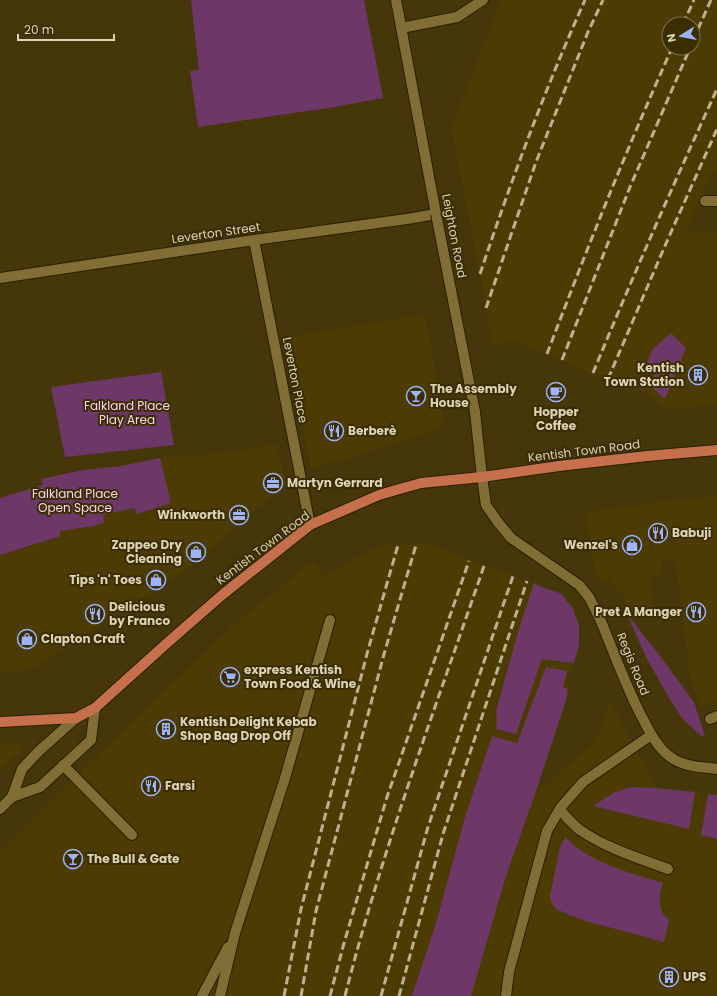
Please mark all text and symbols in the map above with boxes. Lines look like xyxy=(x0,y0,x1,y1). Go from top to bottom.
scale bar xyxy=(18,16,114,42)
north arrow xyxy=(661,16,701,56)
text: 20 m xyxy=(24,21,54,38)
text: N xyxy=(663,32,680,43)
street label: Leighton Road xyxy=(438,192,471,279)
street label: Leverton Street xyxy=(171,218,261,247)
street label: Leverton Place xyxy=(279,336,312,424)
place label: Kentish Town Station xyxy=(604,359,684,390)
building icon: Kentish Town Station xyxy=(687,364,709,386)
place label: The Assembly House xyxy=(430,380,517,411)
cafe icon: Hopper Coffee xyxy=(545,381,567,403)
bar icon: The Assembly House xyxy=(405,385,427,407)
park label: Falkland Place Play Area xyxy=(84,397,170,428)
place label: Hopper Coffee xyxy=(533,403,579,434)
restaurant icon: Berberè xyxy=(323,420,345,442)
place label: Berberè xyxy=(348,422,397,439)
street label: Kentish Town Road xyxy=(527,435,641,466)
office icon: Martyn Gerrard xyxy=(262,472,284,494)
place label: Martyn Gerrard xyxy=(287,474,383,491)
park label: Falkland Place Open Space xyxy=(32,485,118,516)
office icon: Winkworth xyxy=(228,504,250,526)
place label: Winkworth xyxy=(157,506,225,523)
street label: Kentish Town Road xyxy=(213,507,313,588)
restaurant icon: Babuji xyxy=(647,522,669,544)
place label: Babuji xyxy=(672,524,711,541)
shop icon: Wenzel's xyxy=(621,534,643,556)
place label: Zappeo Dry Cleaning xyxy=(111,536,182,567)
place label: Wenzel's xyxy=(564,536,618,553)
shop icon: Zappeo Dry Cleaning xyxy=(185,541,207,563)
shop icon: Tips 'n' Toes xyxy=(145,569,167,591)
place label: Tips 'n' Toes xyxy=(69,571,142,588)
place label: Delicious by Franco xyxy=(109,598,170,629)
restaurant icon: Pret A Manger xyxy=(685,601,707,623)
restaurant icon: Delicious by Franco xyxy=(84,603,106,625)
place label: Pret A Manger xyxy=(595,603,682,620)
shop icon: Clapton Craft xyxy=(16,628,38,650)
place label: Clapton Craft xyxy=(41,630,125,647)
street label: Regis Road xyxy=(613,630,654,698)
place label: express Kentish Town Food & Wine xyxy=(244,661,357,692)
supermarket icon: express Kentish Town Food & Wine xyxy=(219,666,241,688)
place label: Kentish Delight Kebab Shop Bag Drop Off xyxy=(180,713,317,744)
building icon: Kentish Delight Kebab Shop Bag Drop Off xyxy=(155,718,177,740)
restaurant icon: Farsi xyxy=(140,775,162,797)
place label: Farsi xyxy=(165,777,195,794)
bar icon: The Bull & Gate xyxy=(62,848,84,870)
place label: The Bull & Gate xyxy=(87,850,180,867)
building icon: UPS xyxy=(658,966,680,988)
place label: UPS xyxy=(683,968,706,985)

